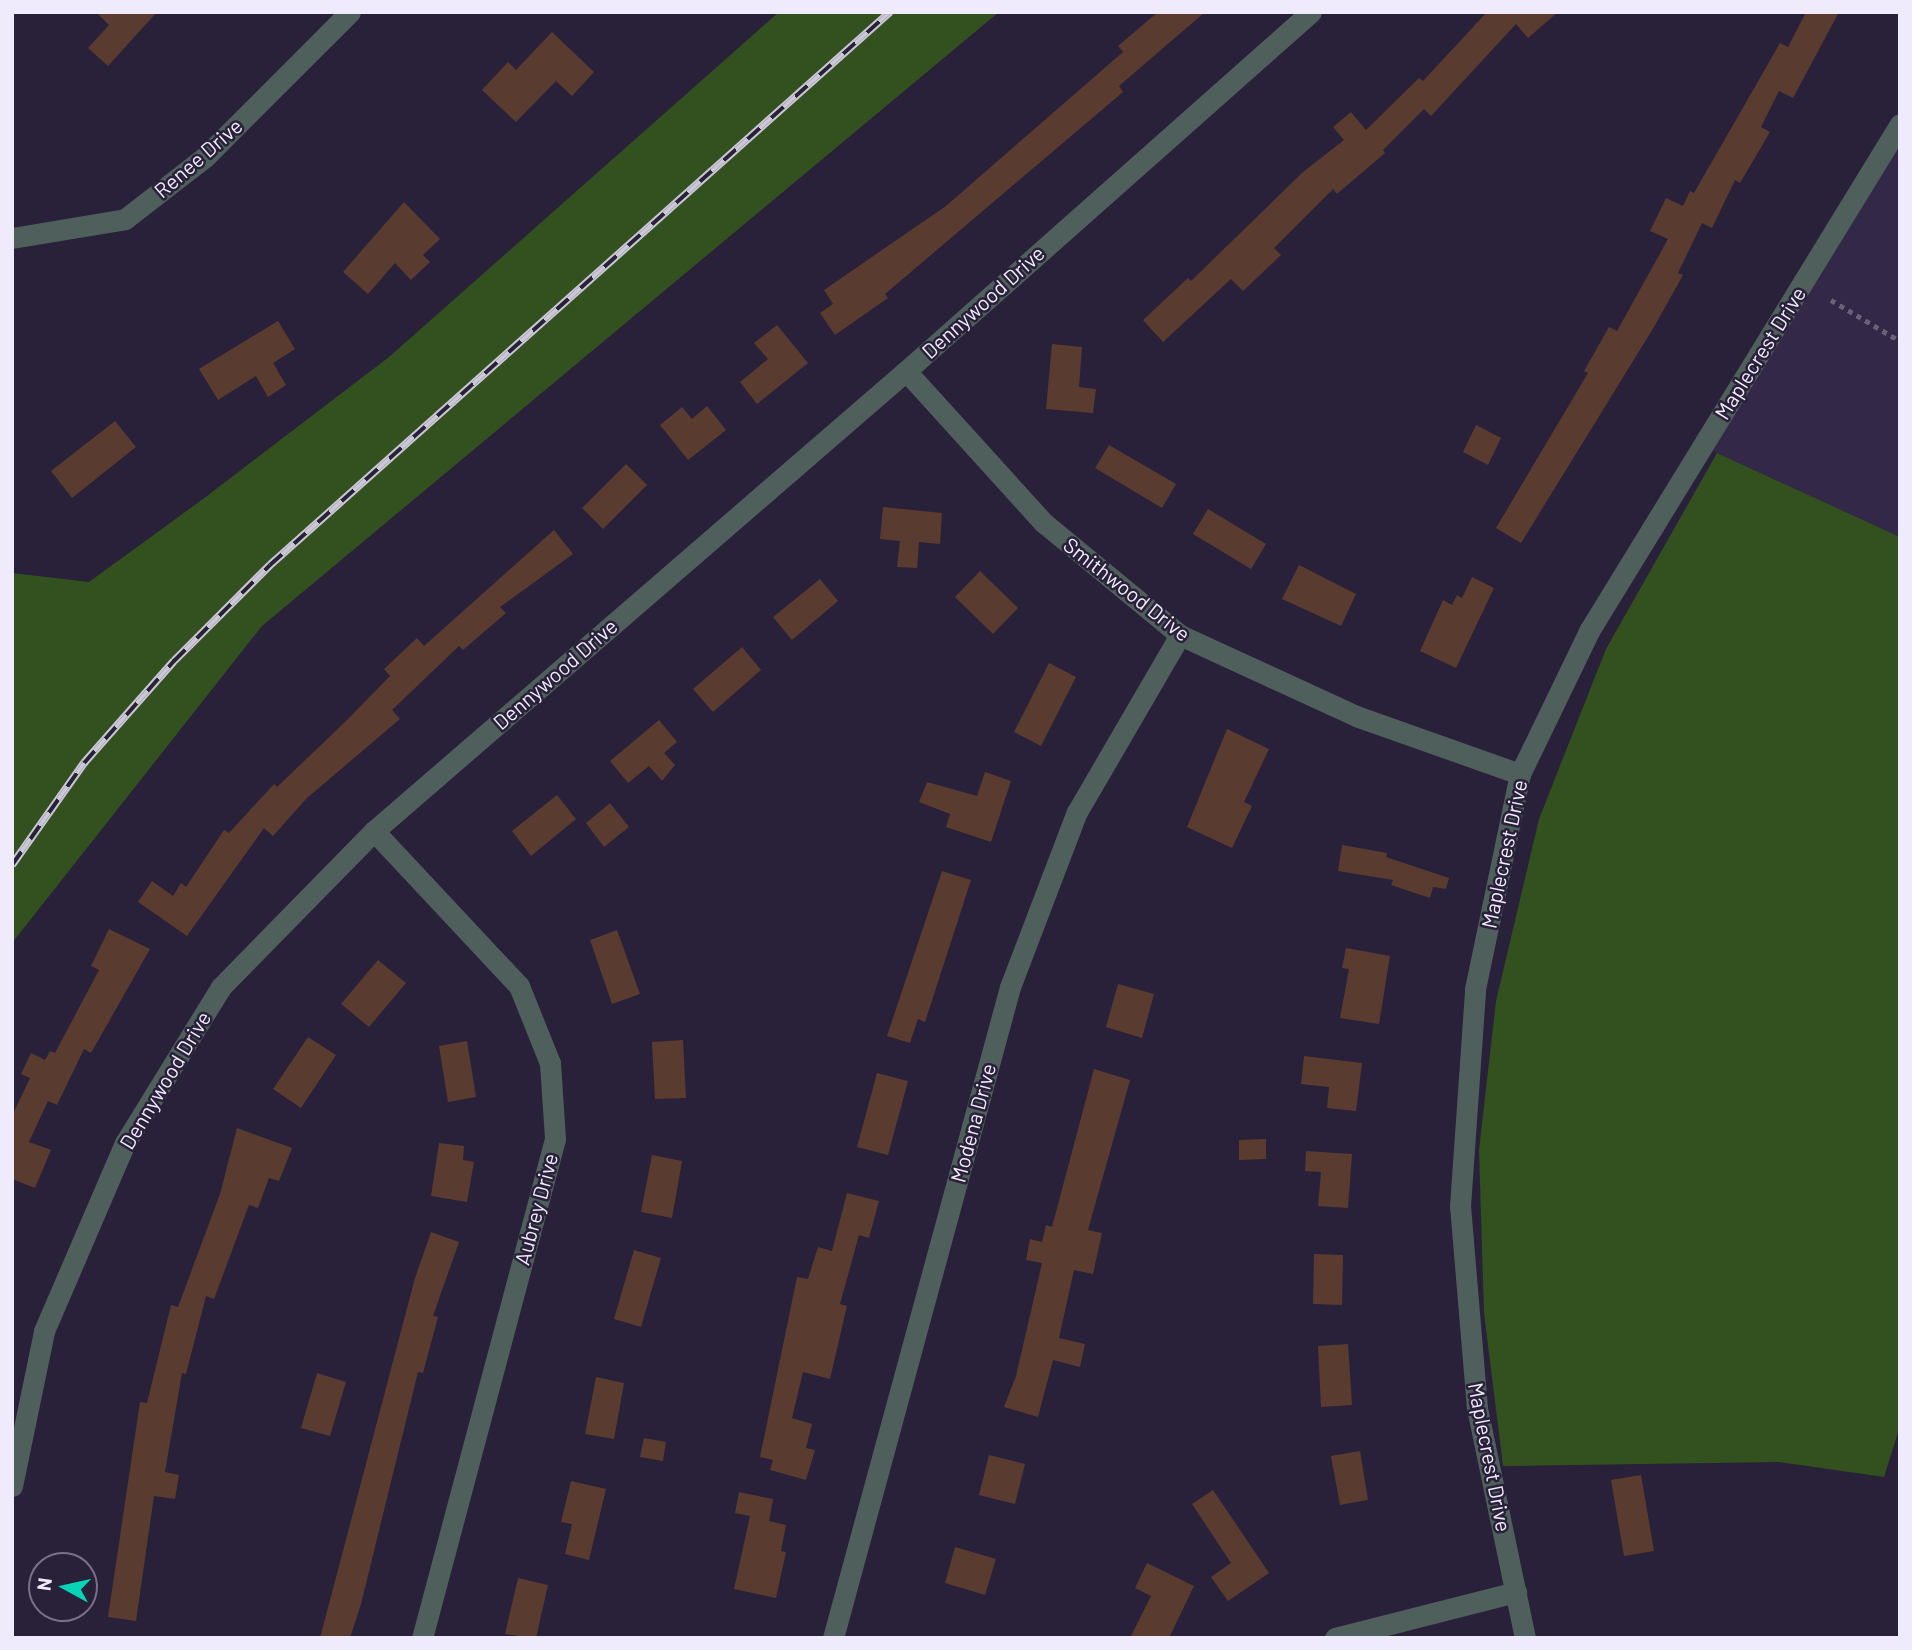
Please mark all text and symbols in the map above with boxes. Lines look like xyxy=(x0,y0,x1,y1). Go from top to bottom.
street label: Renee Drive xyxy=(149,113,247,203)
street label: Dennywood Drive xyxy=(916,240,1050,364)
street label: Maplecrest Drive xyxy=(1709,282,1811,424)
street label: Smithwood Drive xyxy=(1059,532,1195,646)
street label: Dennywood Drive xyxy=(488,613,622,735)
street label: Maplecrest Drive xyxy=(1476,777,1532,931)
street label: Dennywood Drive xyxy=(114,1006,216,1154)
street label: Modena Drive xyxy=(945,1061,1001,1185)
street label: Aubrey Drive xyxy=(509,1150,563,1268)
street label: Maplecrest Drive xyxy=(1463,1380,1517,1534)
north arrow xyxy=(28,1552,98,1622)
text: N xyxy=(31,1576,56,1592)

